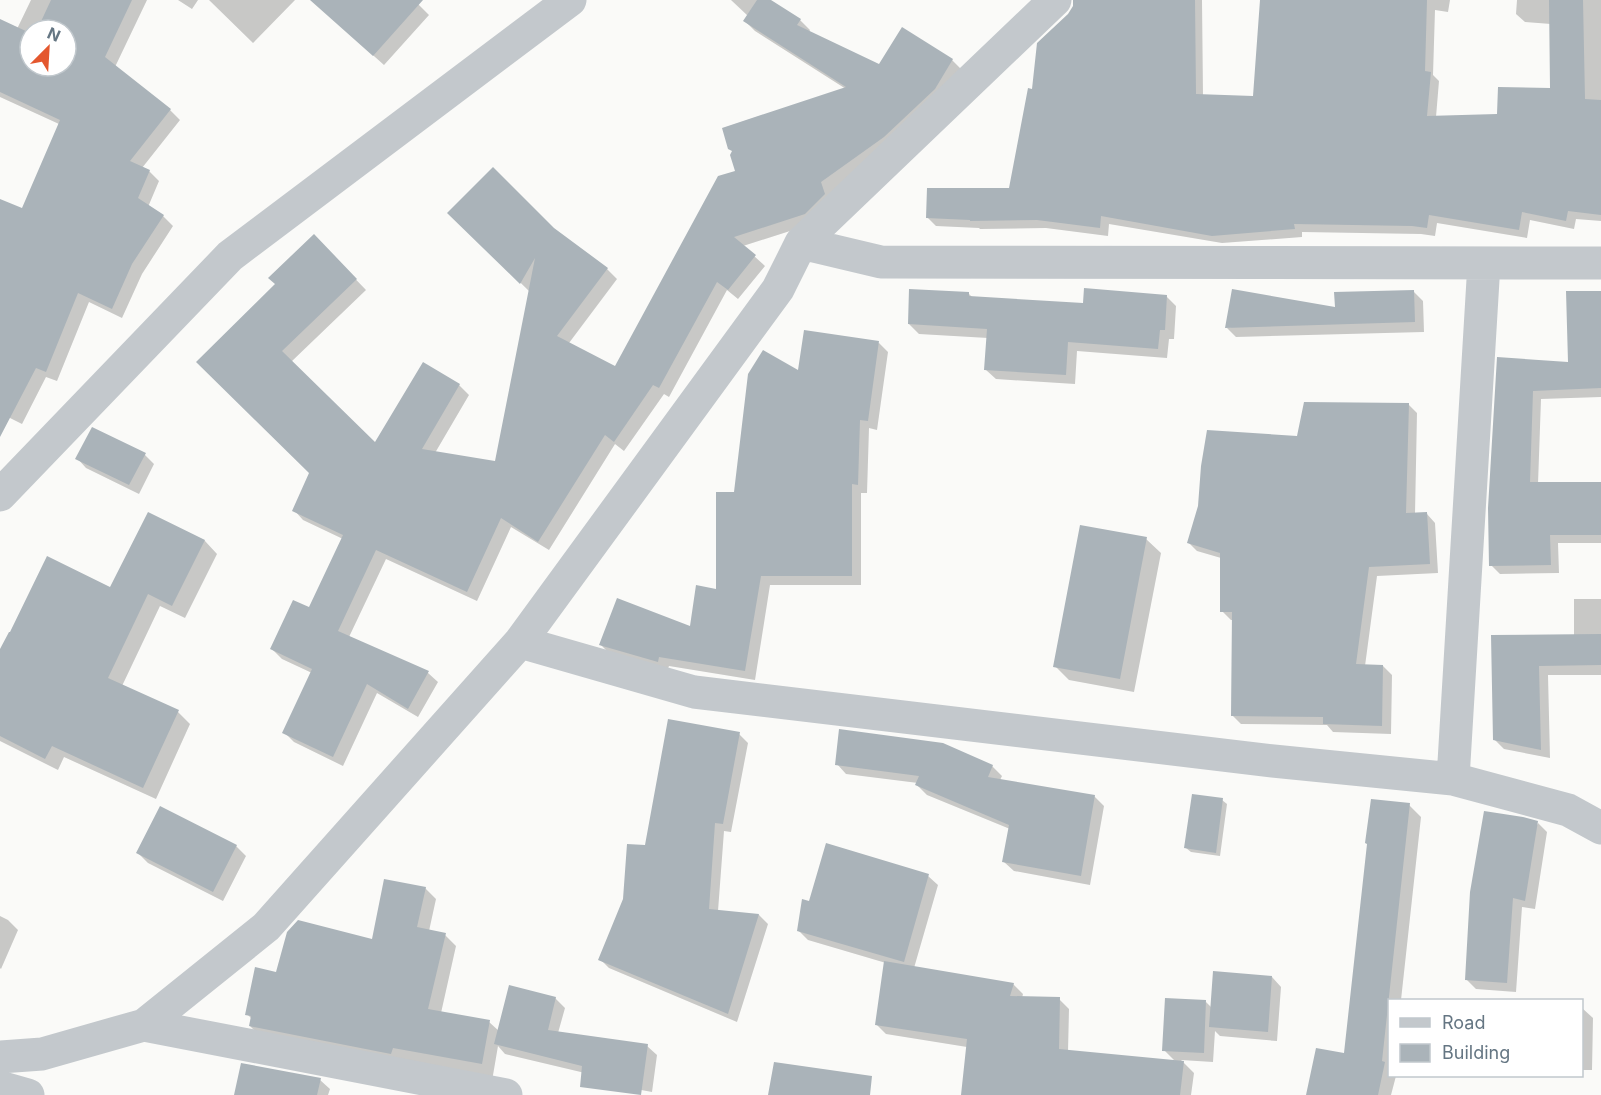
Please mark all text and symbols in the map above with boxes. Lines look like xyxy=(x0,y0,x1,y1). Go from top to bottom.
north arrow xyxy=(18,18,78,78)
text: N xyxy=(44,23,64,46)
legend xyxy=(1388,999,1583,1077)
text: Road xyxy=(1442,1012,1485,1033)
text: Building xyxy=(1442,1042,1510,1063)

